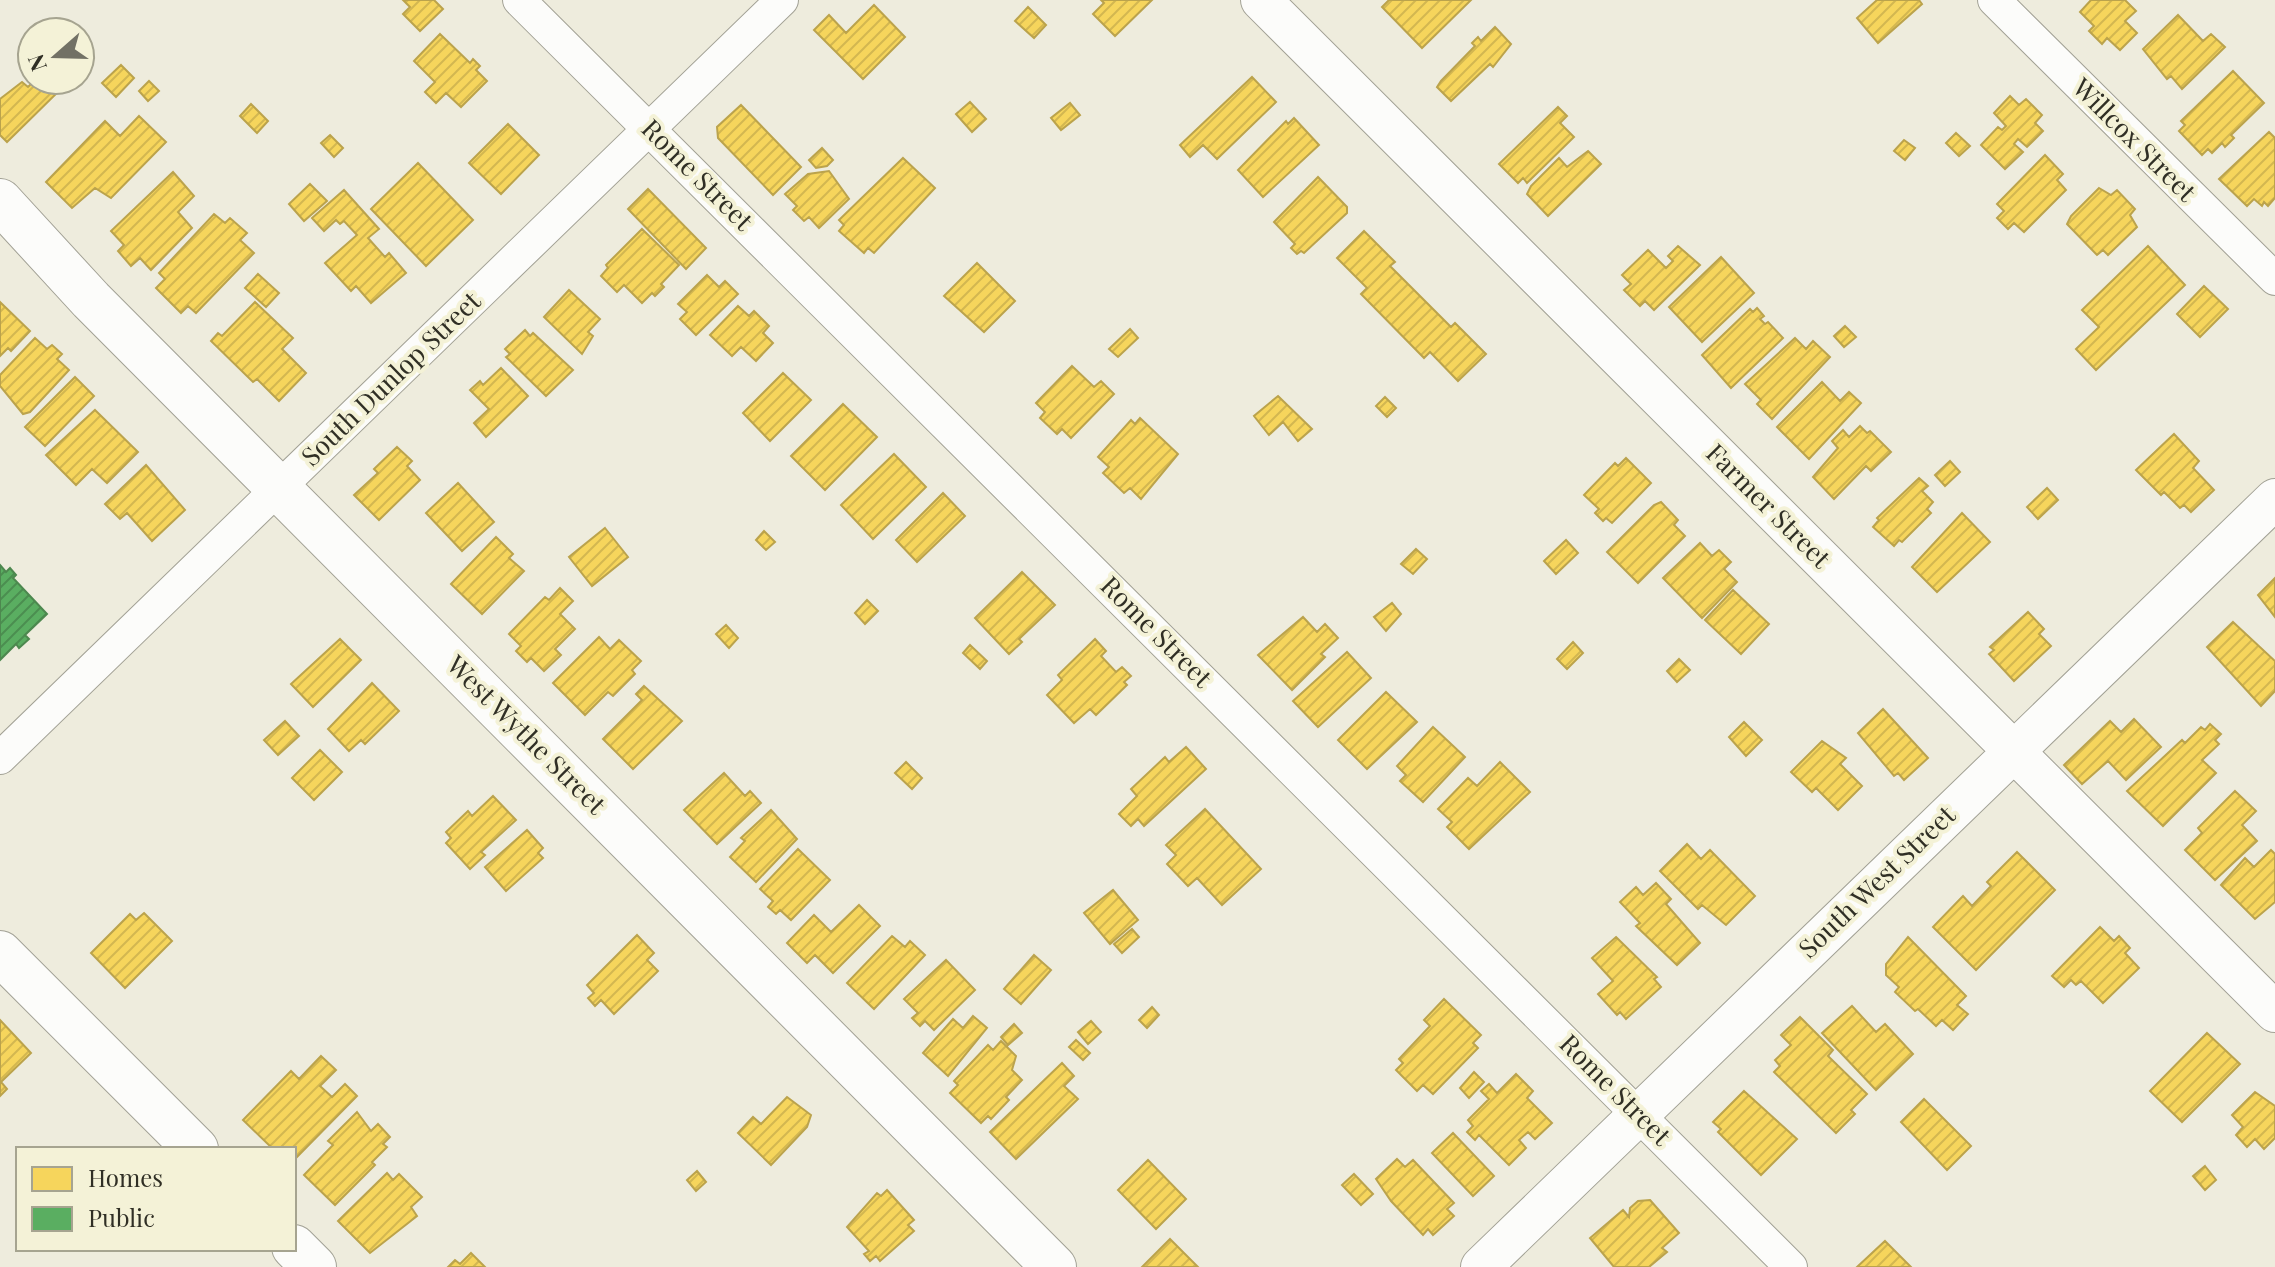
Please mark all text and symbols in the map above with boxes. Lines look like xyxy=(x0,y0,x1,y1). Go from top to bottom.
north arrow xyxy=(16,16,96,96)
text: N xyxy=(19,50,53,76)
street label: Willcox Street xyxy=(2065,69,2205,209)
street label: Rome Street xyxy=(635,111,762,238)
street label: South Dunlop Street xyxy=(293,283,488,473)
street label: Farmer Street xyxy=(1699,435,1839,575)
street label: Rome Street xyxy=(1094,568,1221,695)
street label: West Wythe Street xyxy=(439,646,615,821)
street label: South West Street xyxy=(1790,797,1962,965)
street label: Rome Street xyxy=(1553,1026,1680,1153)
legend xyxy=(16,1147,296,1251)
text: Homes xyxy=(88,1161,163,1193)
text: Public xyxy=(88,1201,155,1233)

